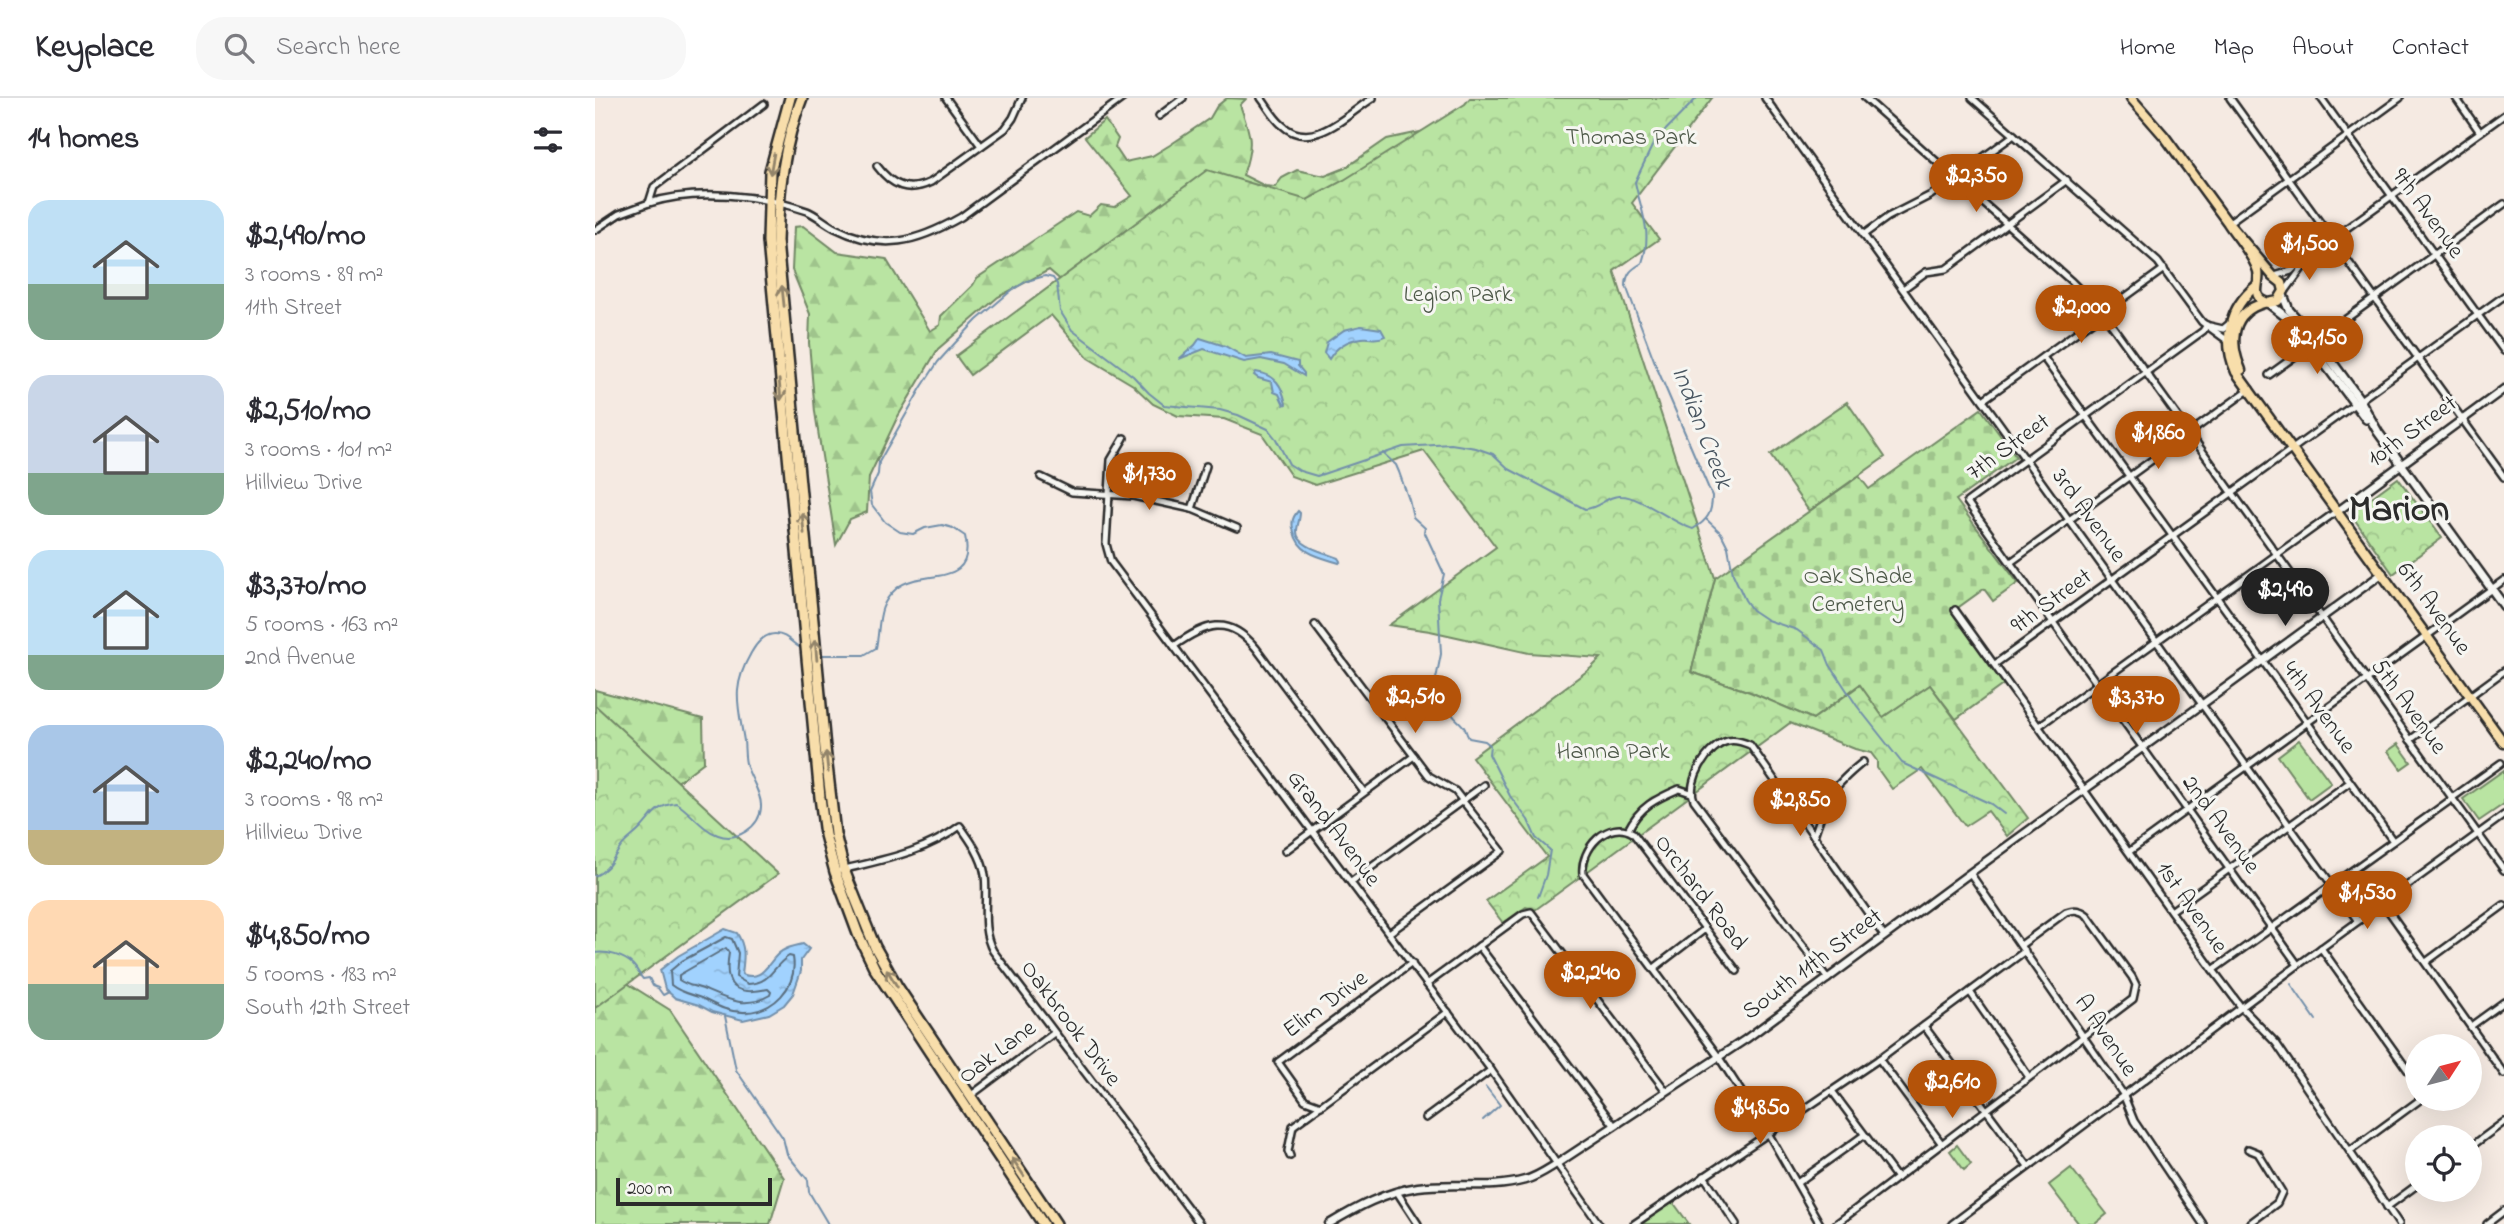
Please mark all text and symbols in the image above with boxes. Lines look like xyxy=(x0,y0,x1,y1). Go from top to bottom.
search box xyxy=(196,17,686,80)
text: Keyplace xyxy=(35,24,154,72)
icon: search xyxy=(220,29,258,67)
text: Search here xyxy=(276,29,400,67)
text: Home xyxy=(2120,31,2176,66)
text: Map xyxy=(2214,31,2254,66)
text: About xyxy=(2292,31,2354,66)
text: Contact xyxy=(2392,31,2469,66)
text: 14 homes xyxy=(28,118,139,162)
icon: filters xyxy=(529,121,567,159)
park label: Thomas Park xyxy=(1566,121,1697,156)
one-way arrow xyxy=(765,152,778,174)
pin: $2,350 xyxy=(1919,155,2033,214)
text: $2,350 xyxy=(1945,160,2007,193)
street label: 9th Avenue xyxy=(2382,161,2472,267)
text: $2,490/mo xyxy=(245,215,366,259)
pin: $1,500 xyxy=(2252,222,2366,282)
icon: home xyxy=(84,228,168,312)
text: $1,500 xyxy=(2280,228,2338,261)
text: 3 rooms · 89 m² xyxy=(245,259,383,292)
park label: Legion Park xyxy=(1404,278,1513,313)
one-way arrow xyxy=(776,285,789,308)
pin: $2,000 xyxy=(2024,286,2138,345)
text: $2,000 xyxy=(2051,291,2111,324)
text: 11th Street xyxy=(245,292,342,325)
pin: $2,150 xyxy=(2260,316,2374,376)
text: $2,150 xyxy=(2287,322,2347,355)
water label: Indian Creek xyxy=(1660,361,1742,496)
one-way arrow xyxy=(774,378,787,401)
street label: 10th Street xyxy=(2361,387,2465,477)
text: $2,510/mo xyxy=(245,390,371,434)
icon: home xyxy=(84,403,168,487)
street label: 7th Street xyxy=(1960,406,2058,490)
pin: $1,860 xyxy=(2101,412,2215,471)
text: $1,860 xyxy=(2131,417,2185,450)
text: 3 rooms · 101 m² xyxy=(245,434,392,467)
pin: $1,730 xyxy=(1092,452,1206,512)
text: $1,730 xyxy=(1122,458,1176,491)
street label: 3rd Avenue xyxy=(2042,462,2134,570)
text: Hillview Drive xyxy=(245,467,362,500)
district label: Marion xyxy=(2349,483,2449,539)
one-way arrow xyxy=(797,512,810,535)
street label: 6th Avenue xyxy=(2387,555,2479,663)
park label: Oak Shade Cemetery xyxy=(1803,560,1913,624)
street label: 9th Street xyxy=(2004,560,2100,644)
text: $3,370/mo xyxy=(245,565,367,609)
pin: $2,490 xyxy=(2228,568,2342,628)
text: $2,490 xyxy=(2257,574,2313,607)
icon: home xyxy=(84,578,168,662)
text: 5 rooms · 163 m² xyxy=(245,609,398,642)
one-way arrow xyxy=(809,639,822,661)
text: 2nd Avenue xyxy=(245,642,355,675)
street label: 5th Avenue xyxy=(2361,652,2455,762)
street label: 4th Avenue xyxy=(2272,654,2364,762)
pin: $2,510 xyxy=(1358,676,1472,735)
pin: $3,370 xyxy=(2079,676,2193,736)
text: $2,510 xyxy=(1385,681,1445,714)
text: $3,370 xyxy=(2108,682,2164,715)
park label: Hanna Park xyxy=(1557,735,1670,770)
text: $2,240/mo xyxy=(245,740,372,784)
one-way arrow xyxy=(820,752,833,774)
icon: home xyxy=(84,753,168,837)
street label: Grand Avenue xyxy=(1277,763,1389,895)
street label: 2nd Avenue xyxy=(2172,768,2268,882)
pin: $2,850 xyxy=(1743,778,1857,838)
text: 3 rooms · 98 m² xyxy=(245,784,383,817)
text: $2,850 xyxy=(1769,784,1831,817)
text: Hillview Drive xyxy=(245,817,362,850)
street label: Orchard Road xyxy=(1645,828,1756,959)
street label: 1st Avenue xyxy=(2146,855,2236,962)
pin: $1,530 xyxy=(2310,872,2424,931)
text: $1,530 xyxy=(2338,877,2396,910)
street label: South 11th Street xyxy=(1735,900,1891,1030)
text: $4,850/mo xyxy=(245,915,370,959)
icon: home xyxy=(84,928,168,1012)
pin: $2,240 xyxy=(1533,951,1647,1011)
street label: Oakbrook Drive xyxy=(1011,953,1129,1095)
text: $2,240 xyxy=(1560,957,1620,990)
text: 5 rooms · 183 m² xyxy=(245,959,397,992)
street label: Elim Drive xyxy=(1276,962,1376,1048)
one-way arrow xyxy=(885,968,899,988)
street label: A Avenue xyxy=(2065,988,2146,1084)
text: South 12th Street xyxy=(245,992,410,1025)
street label: Oak Lane xyxy=(952,1012,1045,1094)
north arrow xyxy=(2405,1034,2481,1111)
map controls xyxy=(2405,1034,2482,1202)
pin: $2,610 xyxy=(1895,1060,2009,1120)
text: $2,610 xyxy=(1924,1066,1980,1099)
pin: $4,850 xyxy=(1703,1086,1817,1146)
text: $4,850 xyxy=(1730,1092,1790,1125)
button: locate xyxy=(2405,1125,2482,1202)
one-way arrow xyxy=(1011,1158,1025,1177)
scale bar xyxy=(616,1175,772,1207)
text: 200 m xyxy=(627,1176,672,1203)

